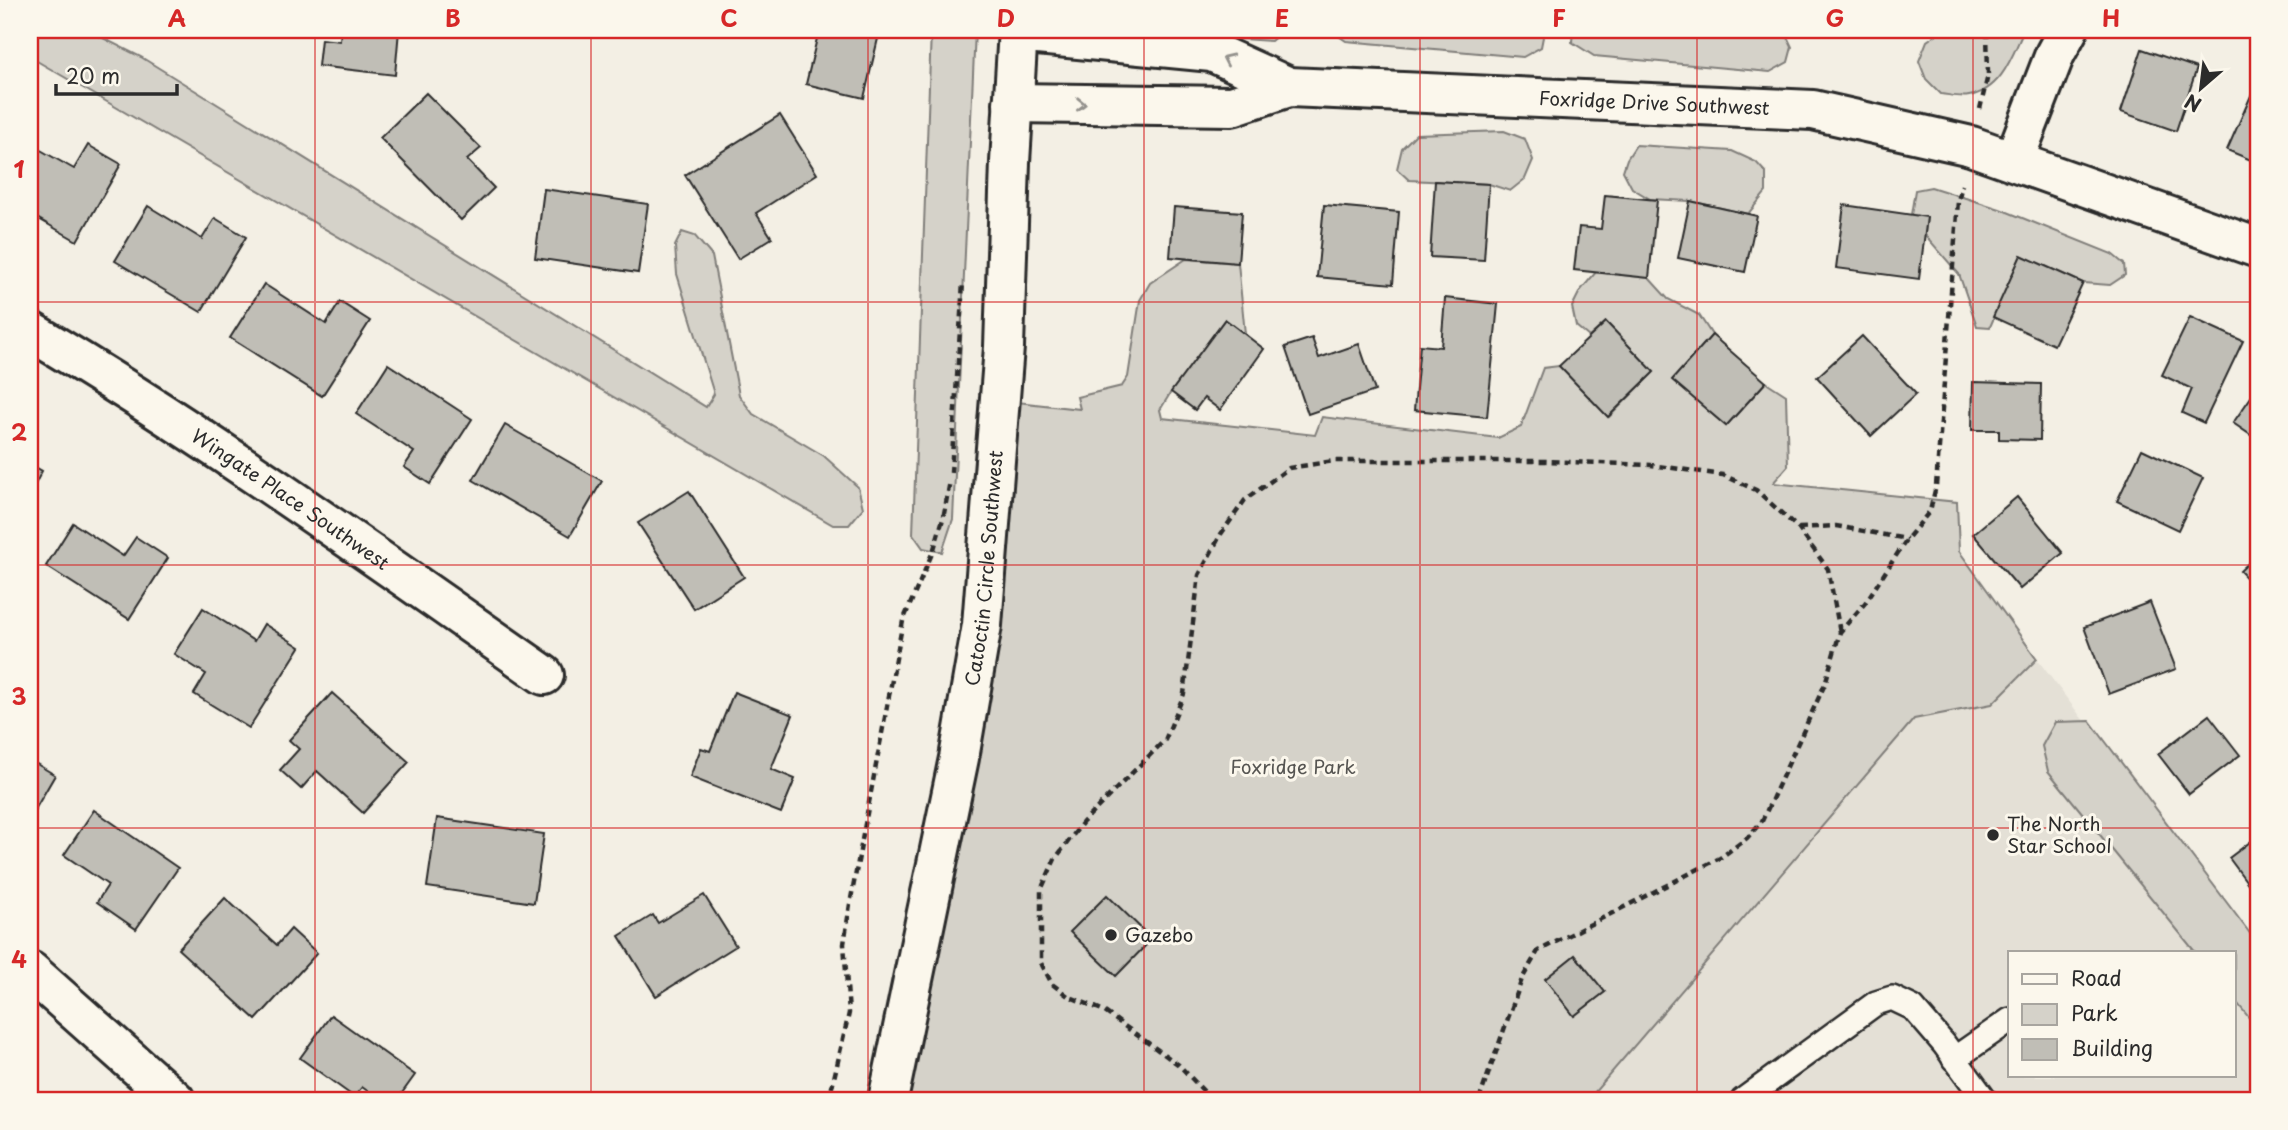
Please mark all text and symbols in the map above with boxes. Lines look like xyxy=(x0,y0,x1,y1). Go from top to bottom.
text: A xyxy=(168,0,186,35)
text: B xyxy=(445,0,461,35)
text: C xyxy=(720,0,738,35)
text: D xyxy=(997,0,1015,35)
text: E xyxy=(1275,0,1289,35)
text: F xyxy=(1552,0,1566,35)
text: G xyxy=(1826,0,1844,35)
text: H xyxy=(2102,0,2120,35)
scale bar xyxy=(56,52,177,96)
north arrow xyxy=(2166,52,2236,122)
one-way arrow xyxy=(1222,53,1234,67)
text: 20 m xyxy=(66,59,120,91)
street label: Foxridge Drive Southwest xyxy=(1538,83,1771,121)
text: N xyxy=(2179,88,2206,120)
one-way arrow xyxy=(1076,96,1087,112)
text: 1 xyxy=(14,151,25,186)
text: 2 xyxy=(11,414,27,449)
street label: Wingate Place Southwest xyxy=(187,421,395,576)
street label: Catoctin Circle Southwest xyxy=(957,449,1009,688)
text: 3 xyxy=(11,678,27,713)
park label: Foxridge Park xyxy=(1230,752,1356,780)
place label: The North Star School xyxy=(2007,809,2112,859)
marker: The North Star School xyxy=(1985,827,2001,843)
place label: Gazebo xyxy=(1125,920,1193,948)
marker: Gazebo xyxy=(1103,927,1119,943)
text: 4 xyxy=(11,941,27,976)
legend xyxy=(2008,951,2236,1078)
text: Road xyxy=(2071,961,2122,993)
text: Park xyxy=(2071,996,2118,1028)
text: Building xyxy=(2071,1031,2153,1063)

